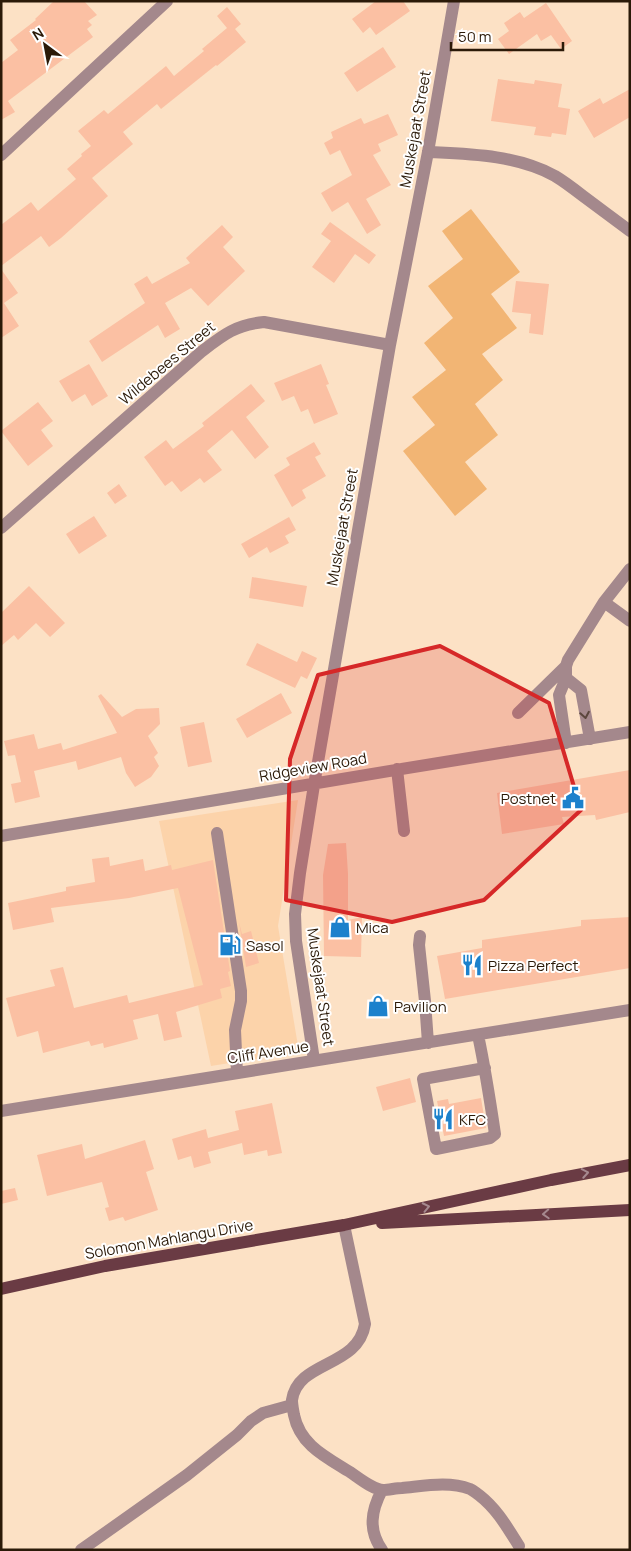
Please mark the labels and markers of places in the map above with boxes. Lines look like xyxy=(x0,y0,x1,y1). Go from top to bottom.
public building icon: Postnet xyxy=(560,785,586,811)
place label: Postnet xyxy=(501,788,556,809)
shop icon: Mica xyxy=(327,914,353,940)
place label: Mica xyxy=(356,917,389,938)
fuel station icon: Sasol xyxy=(217,932,243,958)
place label: Sasol xyxy=(246,935,284,956)
restaurant icon: Pizza Perfect xyxy=(459,952,485,978)
place label: Pizza Perfect xyxy=(488,955,579,976)
shop icon: Pavilion xyxy=(365,993,391,1019)
place label: Pavilion xyxy=(394,996,447,1017)
restaurant icon: KFC xyxy=(430,1106,456,1132)
place label: KFC xyxy=(459,1109,486,1130)

